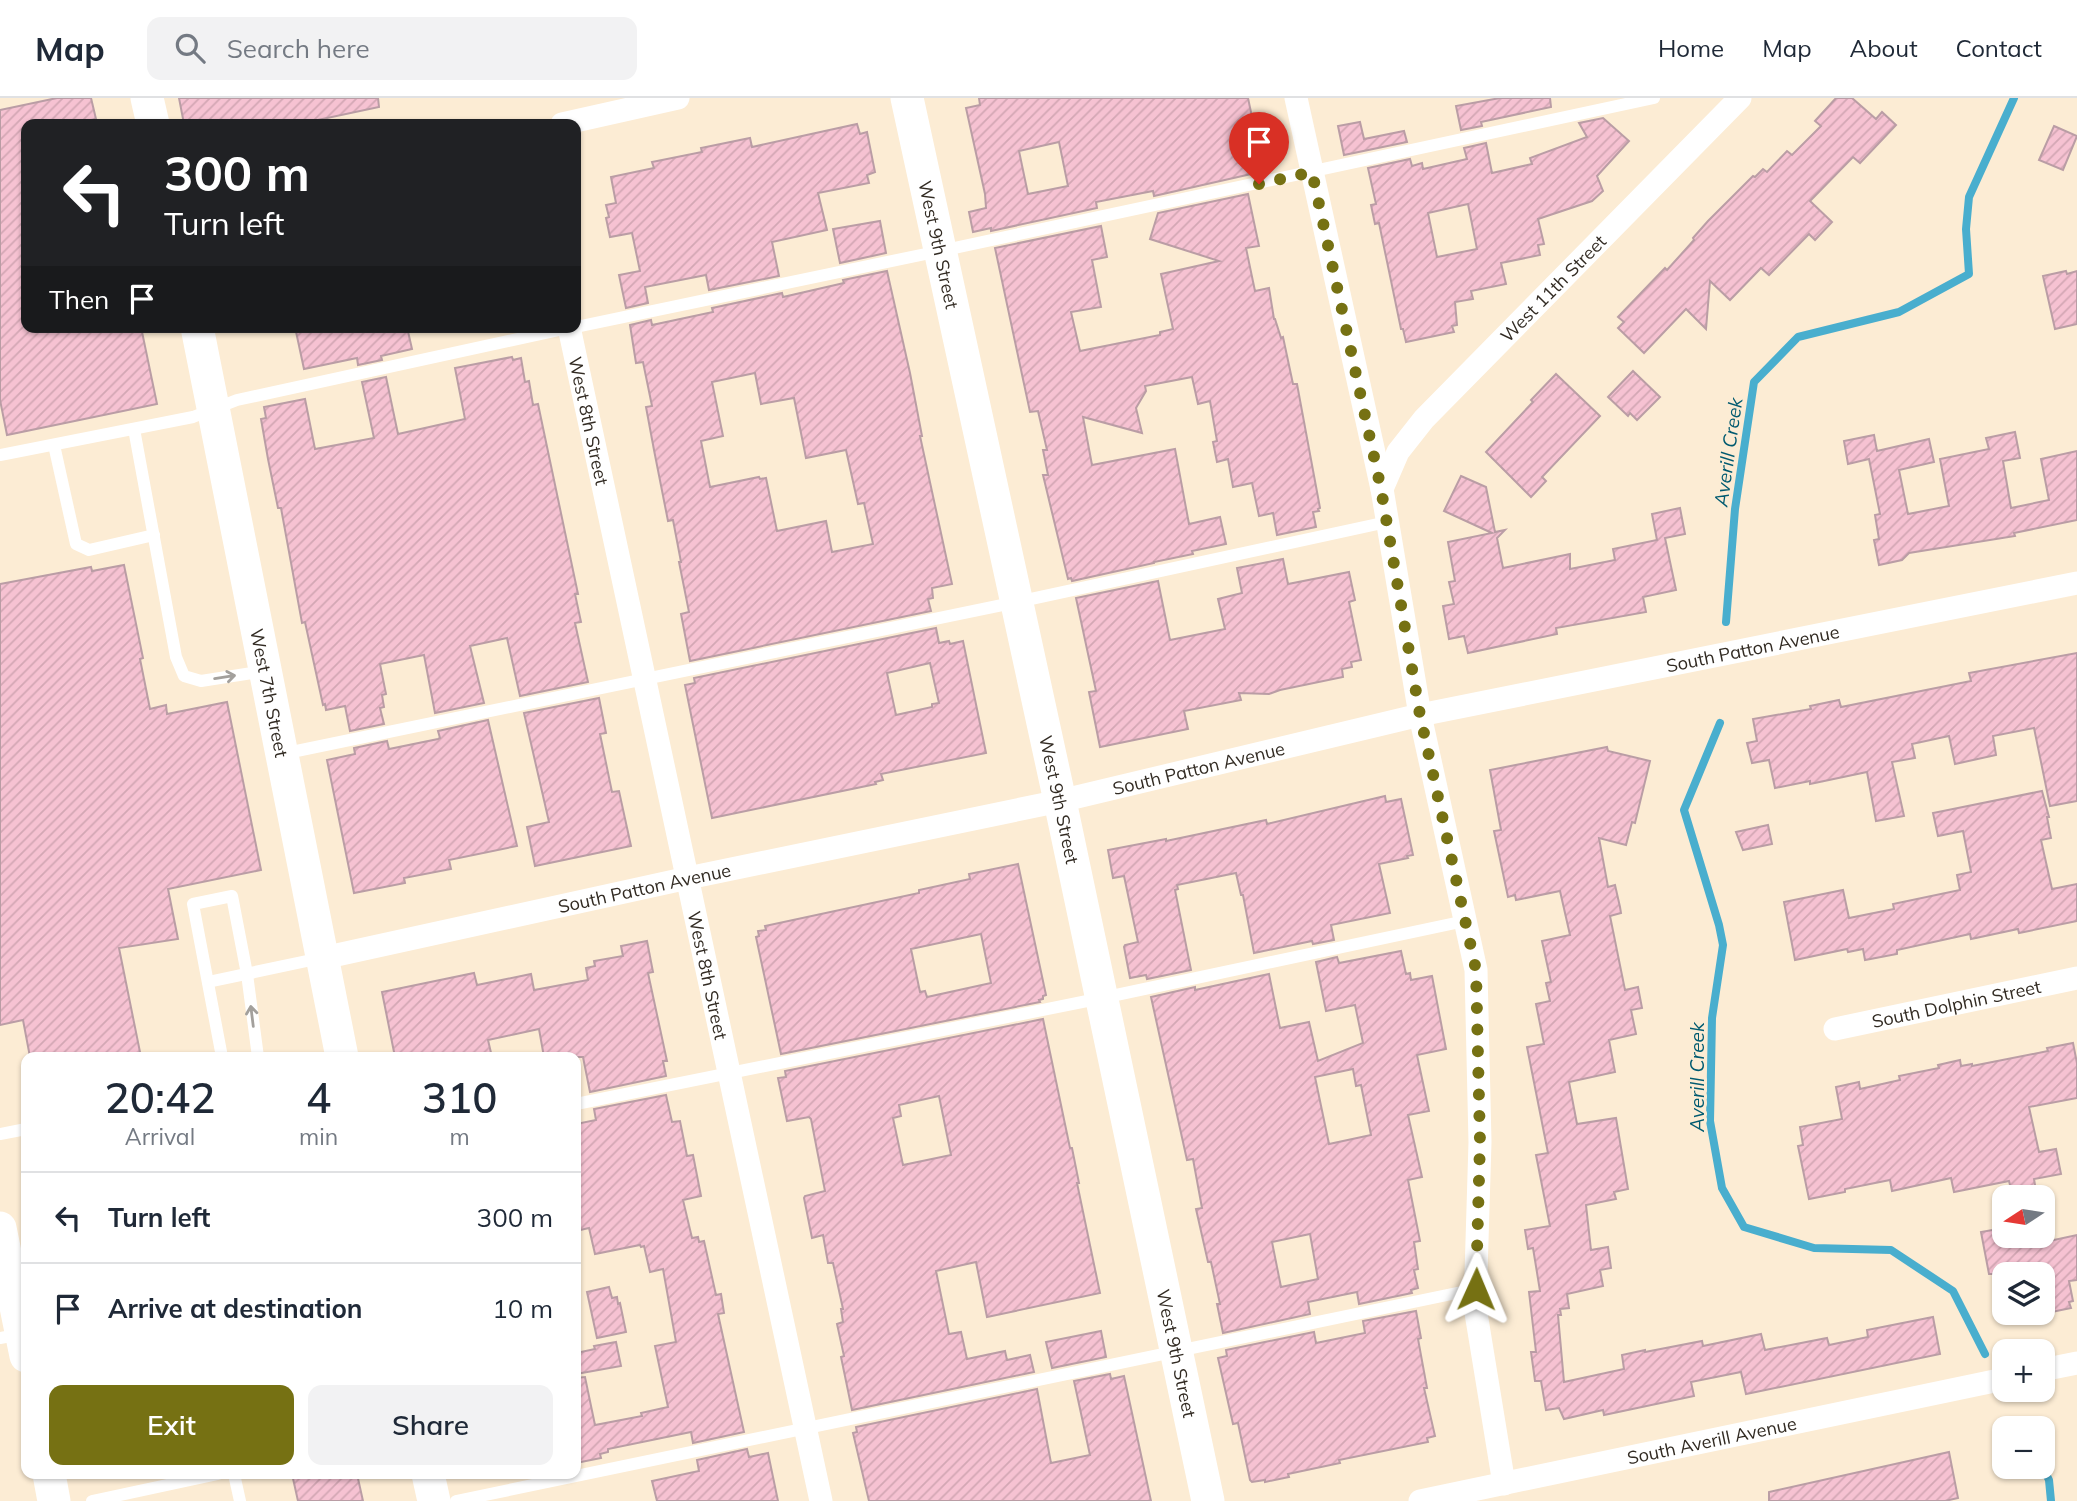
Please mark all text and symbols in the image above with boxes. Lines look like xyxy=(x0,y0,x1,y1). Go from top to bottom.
search box xyxy=(147,17,637,80)
text: Map xyxy=(35,28,105,69)
icon: search xyxy=(171,29,209,67)
text: Search here xyxy=(227,32,370,65)
text: Home xyxy=(1658,33,1724,63)
text: Map xyxy=(1762,33,1812,63)
text: About xyxy=(1850,33,1918,63)
text: Contact xyxy=(1956,33,2042,63)
pin xyxy=(1229,112,1289,184)
icon: arrive xyxy=(1240,123,1278,161)
text: 300 m xyxy=(164,142,310,203)
icon: left xyxy=(49,147,140,238)
street label: West 9th Street xyxy=(914,178,964,311)
text: Turn left xyxy=(164,203,284,243)
street label: West 11th Street xyxy=(1495,230,1611,347)
icon: arrive xyxy=(123,280,161,318)
text: Then xyxy=(49,283,109,316)
street label: West 8th Street xyxy=(564,354,614,487)
water label: Averill Creek xyxy=(1708,395,1748,509)
street label: South Patton Avenue xyxy=(1664,620,1841,677)
street label: West 7th Street xyxy=(246,626,294,759)
one-way arrow xyxy=(213,670,235,683)
street label: West 9th Street xyxy=(1035,733,1084,866)
street label: South Patton Avenue xyxy=(1110,736,1287,800)
street label: South Patton Avenue xyxy=(556,858,733,918)
street label: West 8th Street xyxy=(683,909,733,1042)
street label: South Dolphin Street xyxy=(1870,974,2043,1032)
one-way arrow xyxy=(246,1005,259,1028)
water label: Averill Creek xyxy=(1685,1021,1709,1133)
text: 20:42 xyxy=(105,1071,215,1124)
text: 4 xyxy=(306,1071,331,1124)
text: 310 xyxy=(422,1071,497,1124)
text: Arrival xyxy=(125,1122,195,1151)
text: min xyxy=(299,1122,338,1151)
text: m xyxy=(449,1122,470,1151)
north arrow xyxy=(1992,1185,2054,1248)
map controls xyxy=(1992,1185,2055,1479)
icon: left xyxy=(49,1199,87,1237)
text: Turn left xyxy=(108,1201,210,1234)
text: 300 m xyxy=(477,1201,553,1234)
position arrow xyxy=(1439,1252,1513,1326)
button: layers xyxy=(1992,1262,2055,1325)
street label: West 9th Street xyxy=(1152,1287,1202,1420)
icon: arrive xyxy=(49,1290,87,1328)
text: Arrive at destination xyxy=(108,1292,363,1325)
text: 10 m xyxy=(492,1292,553,1325)
button: + xyxy=(1992,1339,2055,1402)
button: Exit xyxy=(49,1385,294,1465)
button: Share xyxy=(308,1385,553,1465)
street label: South Averill Avenue xyxy=(1625,1411,1798,1469)
button: − xyxy=(1992,1416,2055,1479)

